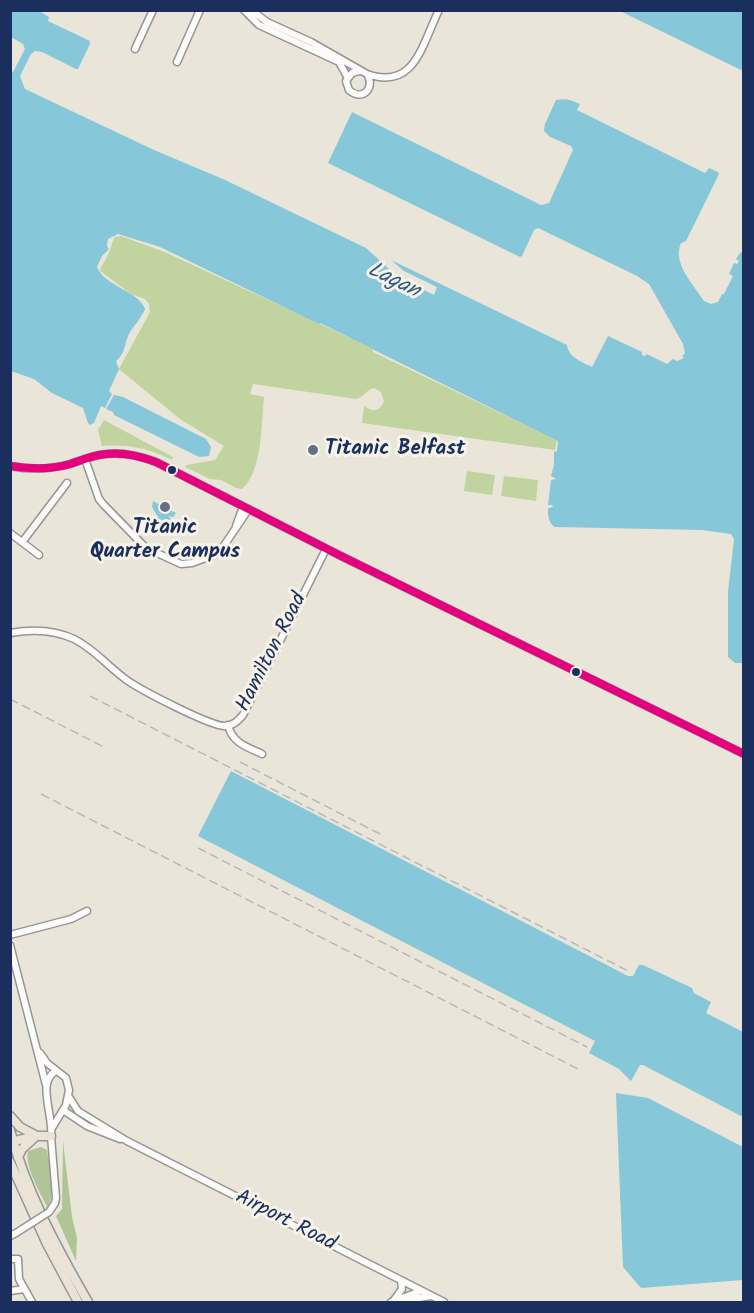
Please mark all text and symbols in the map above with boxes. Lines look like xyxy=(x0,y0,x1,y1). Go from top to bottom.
water label: Lagan xyxy=(363,258,423,306)
place label: Titanic Belfast xyxy=(325,437,466,463)
marker: Titanic Belfast xyxy=(306,443,320,457)
unlabelled marker xyxy=(166,464,178,476)
marker: Titanic Quarter Campus xyxy=(158,500,172,514)
place label: Titanic Quarter Campus xyxy=(90,516,240,566)
street label: Hamilton Road xyxy=(232,589,314,717)
unlabelled marker xyxy=(570,666,582,678)
street label: Airport Road xyxy=(230,1186,340,1258)

